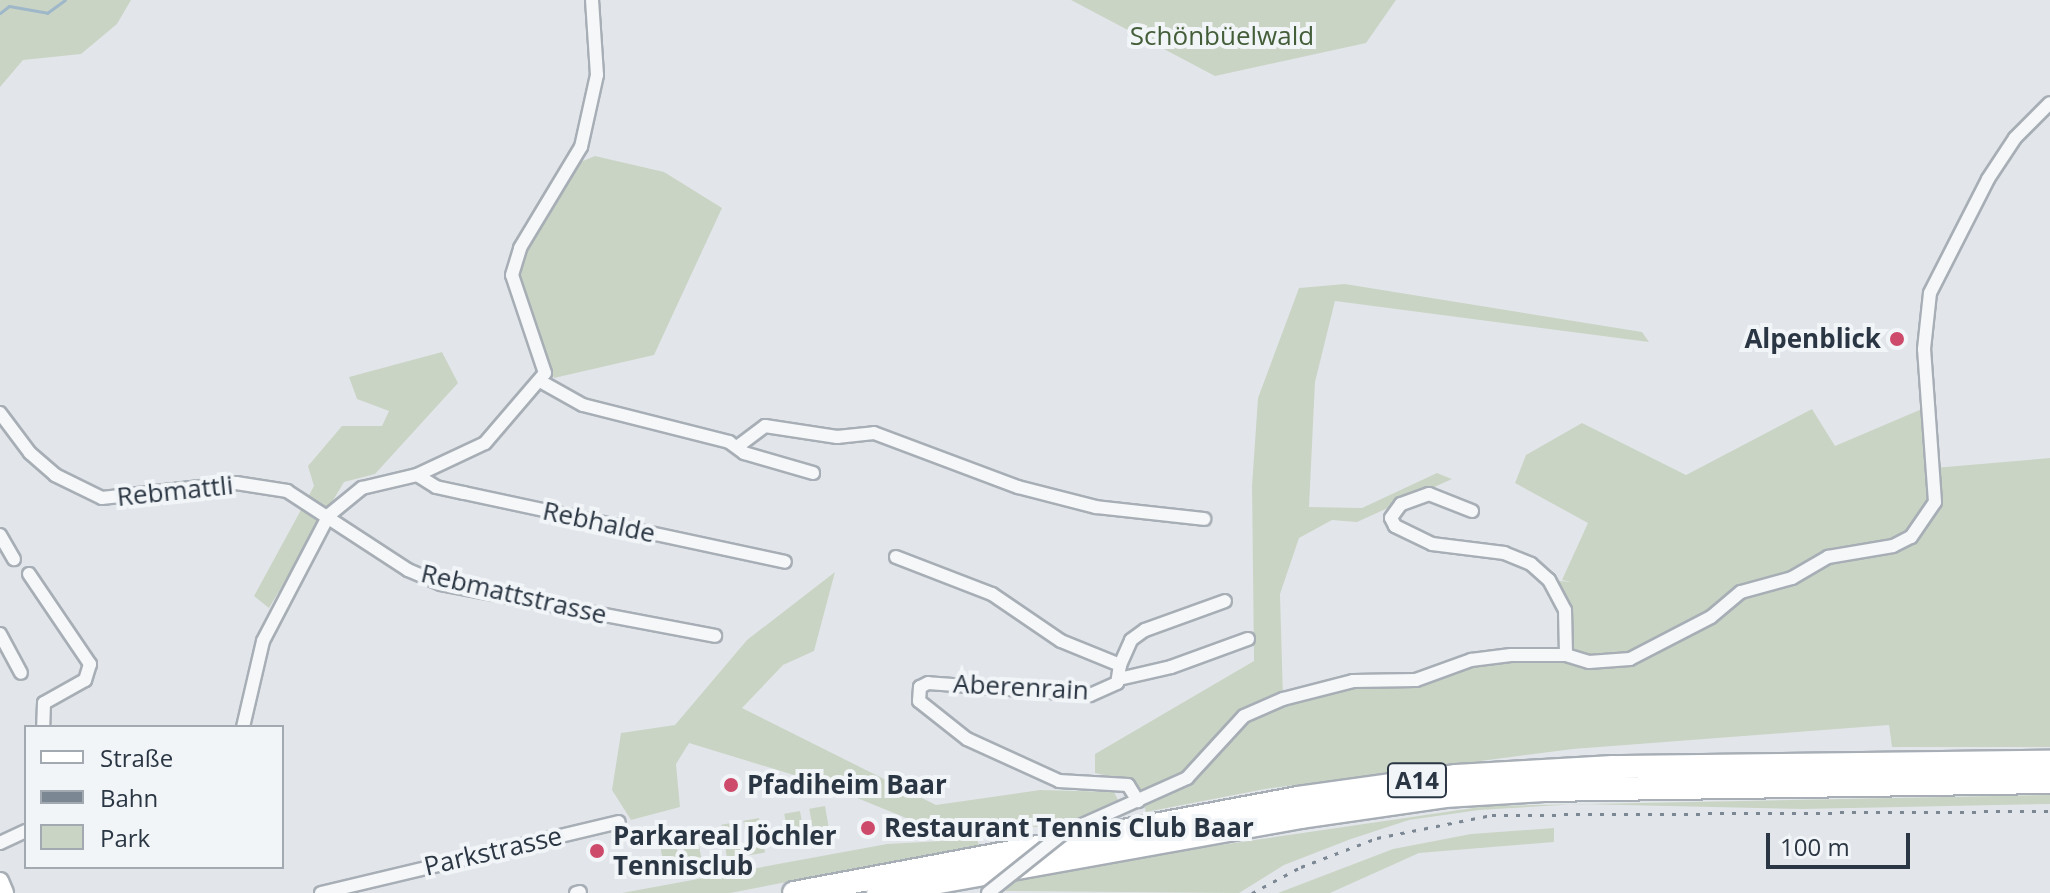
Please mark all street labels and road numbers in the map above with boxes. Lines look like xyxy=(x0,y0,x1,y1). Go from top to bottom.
street label: Rebmattli xyxy=(115,469,235,513)
street label: Rebhalde xyxy=(540,495,658,549)
street label: Rebmattstrasse xyxy=(418,557,610,631)
street label: Aberenrain xyxy=(952,668,1090,706)
road number: A14 xyxy=(1385,760,1449,800)
street label: Parkstrasse xyxy=(421,820,565,882)

